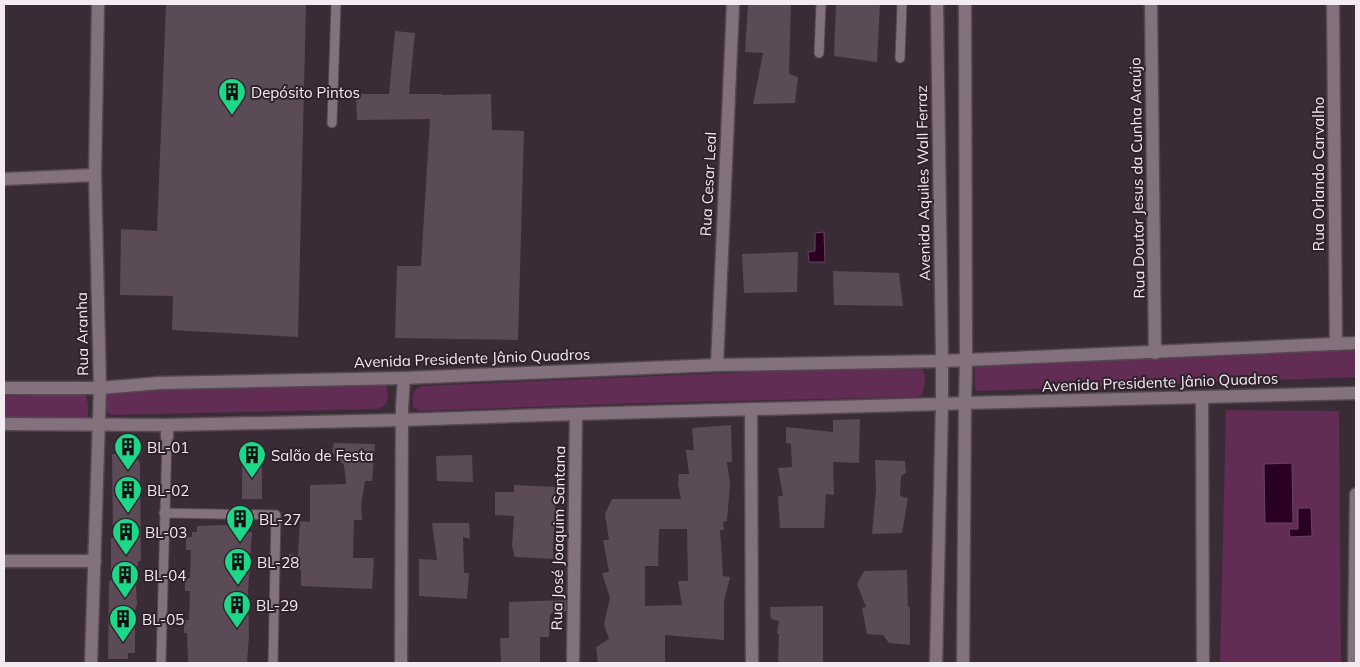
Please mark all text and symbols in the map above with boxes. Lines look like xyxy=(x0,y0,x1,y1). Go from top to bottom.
street label: Rua Doutor Jesus da Cunha Araújo xyxy=(1125,57,1149,299)
building icon: Depósito Pintos xyxy=(217,77,247,116)
place label: Depósito Pintos xyxy=(251,83,360,102)
street label: Avenida Aquiles Wall Ferraz xyxy=(912,85,934,281)
street label: Rua Orlando Carvalho xyxy=(1309,97,1328,251)
street label: Rua Cesar Leal xyxy=(696,131,720,237)
street label: Rua Aranha xyxy=(72,292,92,376)
street label: Avenida Presidente Jânio Quadros xyxy=(353,344,591,372)
street label: Avenida Presidente Jânio Quadros xyxy=(1041,368,1279,396)
building icon: BL-01 xyxy=(113,432,143,471)
place label: BL-01 xyxy=(147,438,189,457)
building icon: Salão de Festa xyxy=(237,440,267,479)
street label: Rua José Joaquim Santana xyxy=(547,445,569,631)
place label: Salão de Festa xyxy=(271,446,373,465)
building icon: BL-02 xyxy=(113,475,143,514)
place label: BL-02 xyxy=(147,481,189,500)
building icon: BL-27 xyxy=(225,504,255,543)
place label: BL-27 xyxy=(259,510,301,529)
building icon: BL-03 xyxy=(111,517,141,556)
place label: BL-03 xyxy=(145,523,187,542)
building icon: BL-28 xyxy=(223,547,253,586)
place label: BL-28 xyxy=(257,553,299,572)
building icon: BL-04 xyxy=(110,560,140,599)
place label: BL-04 xyxy=(144,566,186,585)
building icon: BL-29 xyxy=(222,590,252,629)
place label: BL-29 xyxy=(256,596,298,615)
building icon: BL-05 xyxy=(108,604,138,643)
place label: BL-05 xyxy=(142,610,184,629)

